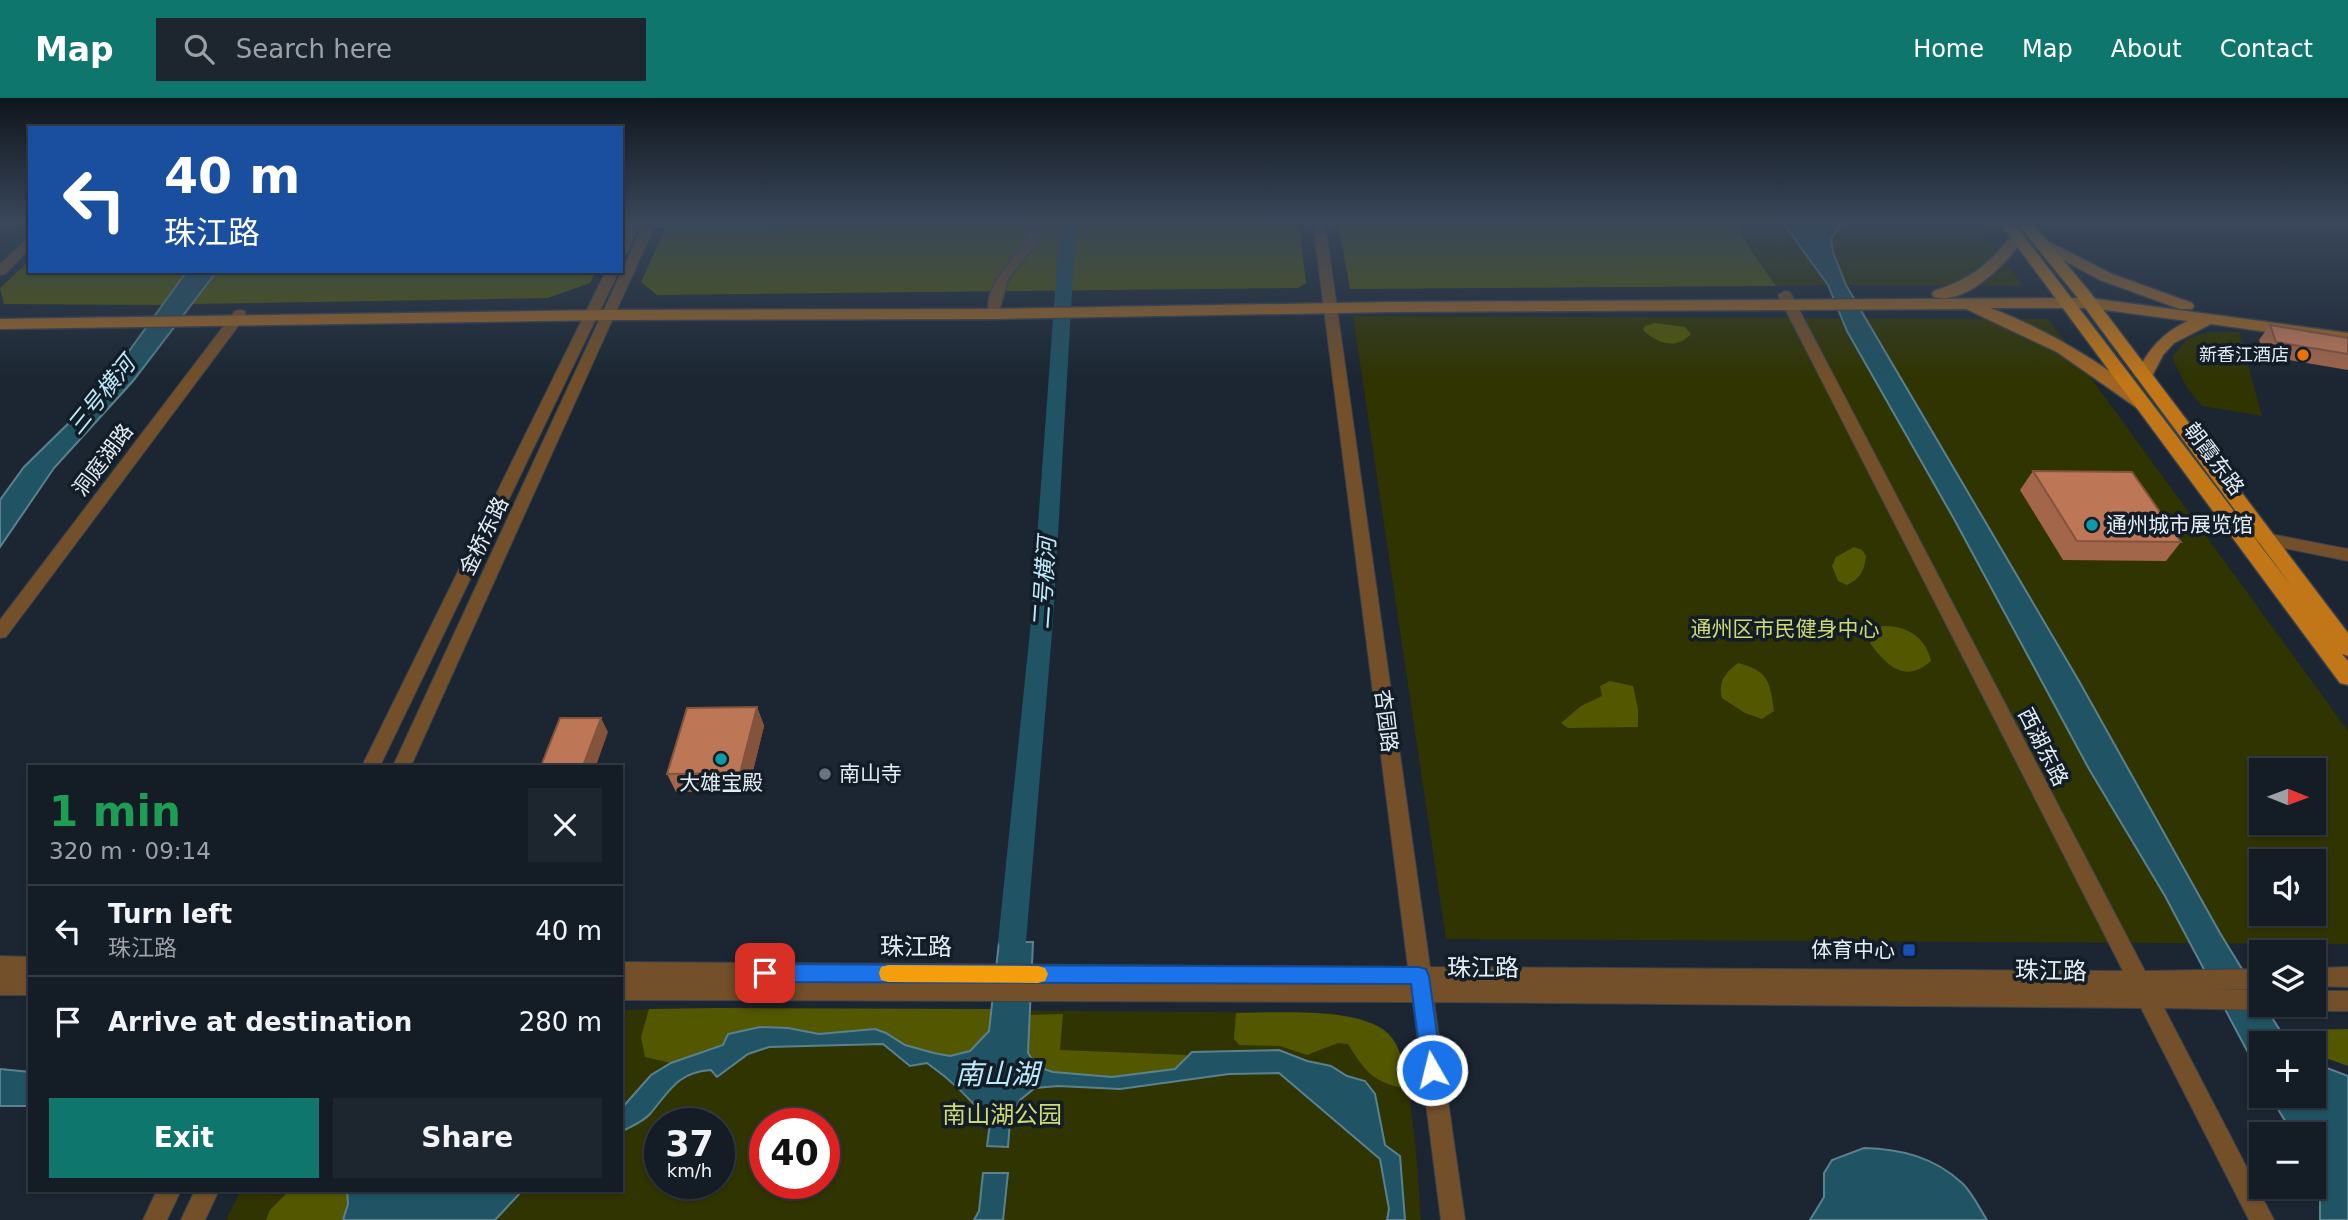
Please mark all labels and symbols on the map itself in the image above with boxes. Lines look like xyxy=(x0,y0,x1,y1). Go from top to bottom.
place label: 新香江酒店 xyxy=(2199,344,2289,365)
marker: 新香江酒店 xyxy=(2295,347,2311,363)
water label: 三号横河 xyxy=(62,348,143,439)
street label: 朝霞东路 xyxy=(2179,418,2249,500)
street label: 洞庭湖路 xyxy=(68,419,138,501)
street label: 金桥东路 xyxy=(455,493,513,579)
place label: 通州城市展览馆 xyxy=(2106,513,2253,537)
marker: 通州城市展览馆 xyxy=(2084,517,2100,533)
water label: 二号横河 xyxy=(1028,532,1060,630)
park label: 通州区市民健身中心 xyxy=(1691,617,1880,641)
street label: 杏园路 xyxy=(1370,688,1402,754)
street label: 西湖东路 xyxy=(2013,704,2073,790)
marker: 大雄宝殿 xyxy=(713,751,729,767)
north arrow xyxy=(2249,758,2326,835)
place label: 南山寺 xyxy=(839,762,902,786)
marker: 南山寺 xyxy=(817,766,833,782)
place label: 大雄宝殿 xyxy=(679,771,763,795)
street label: 珠江路 xyxy=(880,933,952,961)
place label: 体育中心 xyxy=(1811,938,1895,962)
marker: 体育中心 xyxy=(1901,942,1917,958)
pin xyxy=(735,943,795,1003)
street label: 珠江路 xyxy=(1447,954,1519,982)
street label: 珠江路 xyxy=(2015,956,2087,986)
position arrow xyxy=(1395,1033,1469,1107)
water label: 南山湖 xyxy=(955,1058,1043,1091)
park label: 南山湖公园 xyxy=(942,1101,1062,1129)
speed limit sign: 40 xyxy=(749,1108,840,1199)

